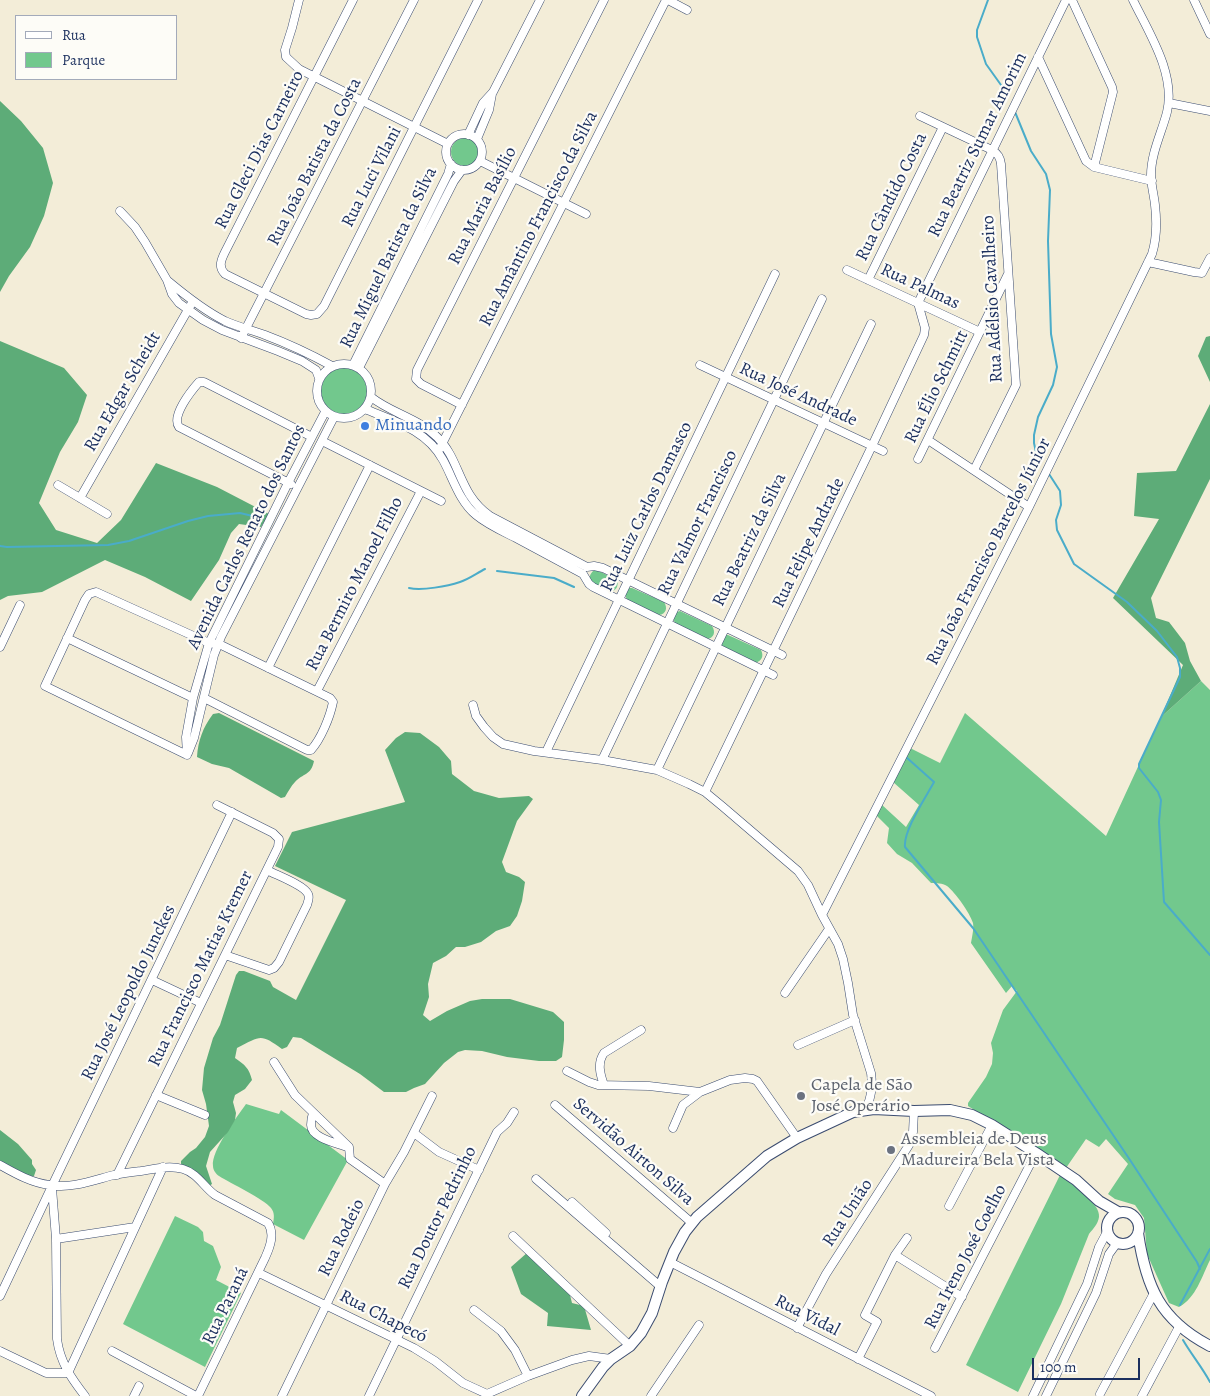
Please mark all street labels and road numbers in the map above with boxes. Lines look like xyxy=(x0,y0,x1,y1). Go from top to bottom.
street label: Rua Beatriz Sumar Amorim xyxy=(924,49,1032,241)
street label: Rua Gleci Dias Carneiro xyxy=(211,67,309,233)
street label: Rua João Batista da Costa xyxy=(263,74,367,250)
street label: Rua Amântino Francisco da Silva xyxy=(475,108,603,330)
street label: Rua Luci Vilani xyxy=(337,123,407,231)
street label: Rua Cândido Costa xyxy=(852,129,932,265)
street label: Rua Maria Basílio xyxy=(444,143,522,269)
street label: Rua Miguel Batista da Silva xyxy=(336,164,442,352)
street label: Rua Adélsio Cavalheiro xyxy=(978,215,1008,383)
street label: Rua Palmas xyxy=(877,259,963,315)
street label: Rua Élio Schmitt xyxy=(900,327,974,447)
street label: Rua Edgar Scheidt xyxy=(80,328,166,456)
street label: Rua José Andrade xyxy=(736,358,860,432)
street label: Rua Luiz Carlos Damasco xyxy=(596,418,698,596)
street label: Avenida Carlos Renato dos Santos xyxy=(183,421,311,653)
street label: Rua João Francisco Barcelos Júnior xyxy=(922,435,1056,669)
street label: Rua Valmor Francisco xyxy=(653,447,743,599)
street label: Rua Beatriz da Silva xyxy=(708,470,792,610)
street label: Rua Felipe Andrade xyxy=(768,475,850,611)
street label: Rua Bermiro Manoel Filho xyxy=(302,493,408,675)
street label: Rua Francisco Matias Kremer xyxy=(144,867,258,1071)
street label: Rua José Leopoldo Junckes xyxy=(77,902,181,1084)
street label: Servidão Airton Silva xyxy=(568,1094,698,1210)
street label: Rua Doutor Pedrinho xyxy=(394,1143,482,1293)
street label: Rua União xyxy=(818,1175,878,1251)
street label: Rua Ireno José Coelho xyxy=(920,1181,1012,1333)
street label: Rua Rodeio xyxy=(314,1196,370,1280)
street label: Rua Paraná xyxy=(198,1264,254,1348)
street label: Rua Chapecó xyxy=(336,1286,430,1348)
street label: Rua Vidal xyxy=(771,1291,843,1341)

